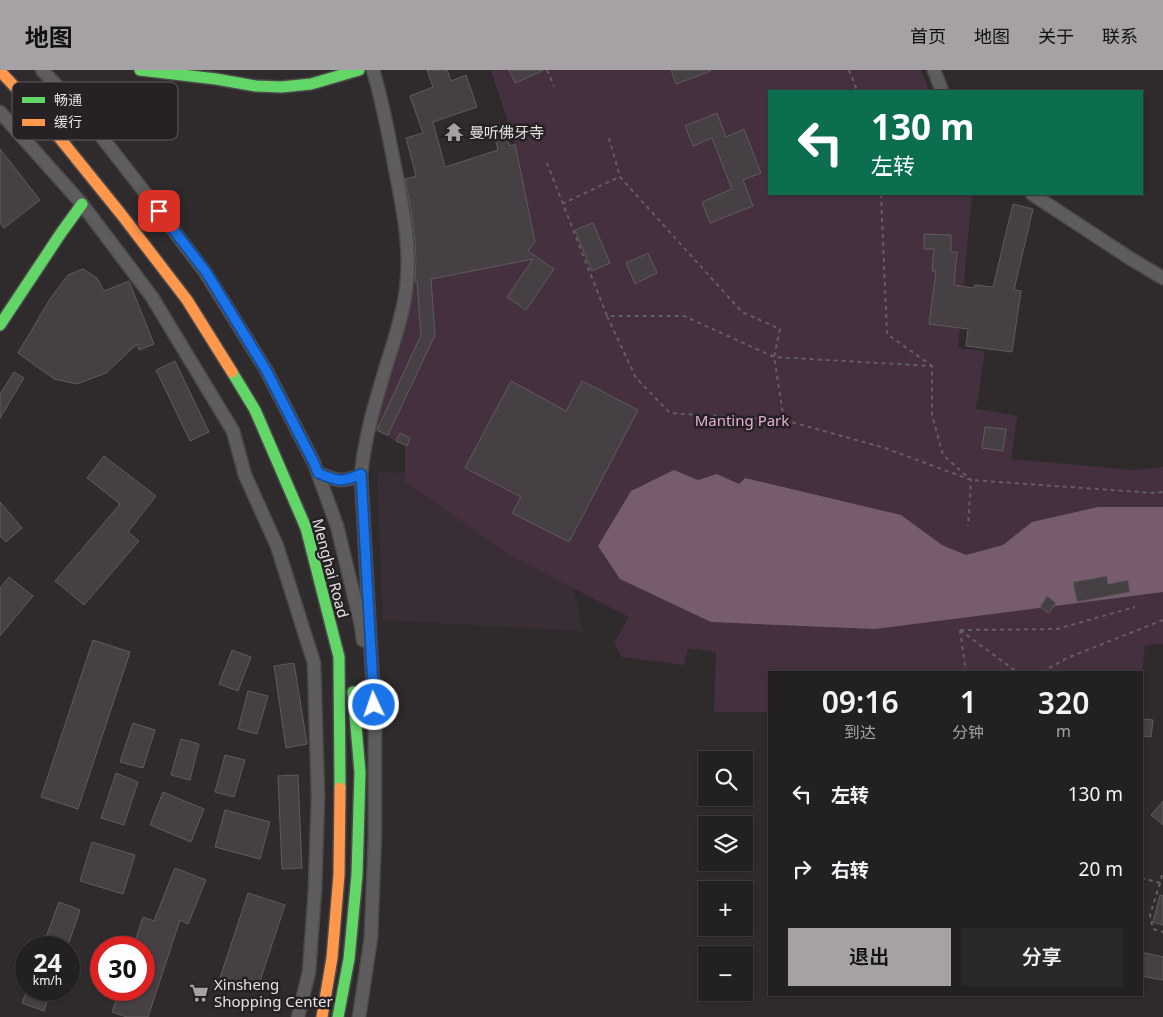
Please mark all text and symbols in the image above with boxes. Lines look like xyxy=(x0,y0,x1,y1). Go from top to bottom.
text: 地图 xyxy=(25,20,73,53)
text: 首页 xyxy=(910,24,946,48)
text: 地图 xyxy=(974,24,1010,48)
text: 关于 xyxy=(1038,24,1074,48)
text: 联系 xyxy=(1102,24,1138,48)
legend xyxy=(12,82,178,140)
text: 畅通 xyxy=(54,90,82,109)
text: 130 m xyxy=(871,103,974,150)
icon: left xyxy=(788,110,853,175)
text: 缓行 xyxy=(54,112,82,131)
temple icon: 曼听佛牙寺 xyxy=(443,121,465,143)
place label: 曼听佛牙寺 xyxy=(469,122,544,142)
text: 左转 xyxy=(871,150,915,180)
pin xyxy=(138,190,180,232)
icon: arrive xyxy=(145,197,173,225)
park label: Manting Park xyxy=(695,410,789,430)
street label: Menghai Road xyxy=(308,516,354,620)
position arrow xyxy=(347,678,399,730)
text: 09:16 xyxy=(822,681,899,722)
text: 1 xyxy=(960,681,977,722)
text: 320 xyxy=(1038,682,1089,723)
text: m xyxy=(1056,720,1071,742)
text: 到达 xyxy=(844,721,876,743)
text: 分钟 xyxy=(952,721,984,743)
map controls xyxy=(698,751,753,1001)
button: search xyxy=(698,751,753,806)
icon: left xyxy=(788,780,816,808)
text: 130 m xyxy=(1068,781,1123,807)
text: 左转 xyxy=(831,782,869,808)
button: layers xyxy=(698,816,753,871)
icon: right xyxy=(788,855,816,883)
text: 20 m xyxy=(1079,856,1123,882)
text: 右转 xyxy=(831,857,869,883)
button: + xyxy=(698,881,753,936)
button: 退出 xyxy=(788,928,951,986)
button: 分享 xyxy=(961,928,1123,986)
speed limit sign: 30 xyxy=(90,936,155,1001)
text: 24 xyxy=(33,945,62,979)
button: − xyxy=(698,946,753,1001)
text: km/h xyxy=(33,972,62,989)
place label: Xinsheng Shopping Center xyxy=(214,974,333,1011)
supermarket icon: Xinsheng Shopping Center xyxy=(188,982,210,1004)

